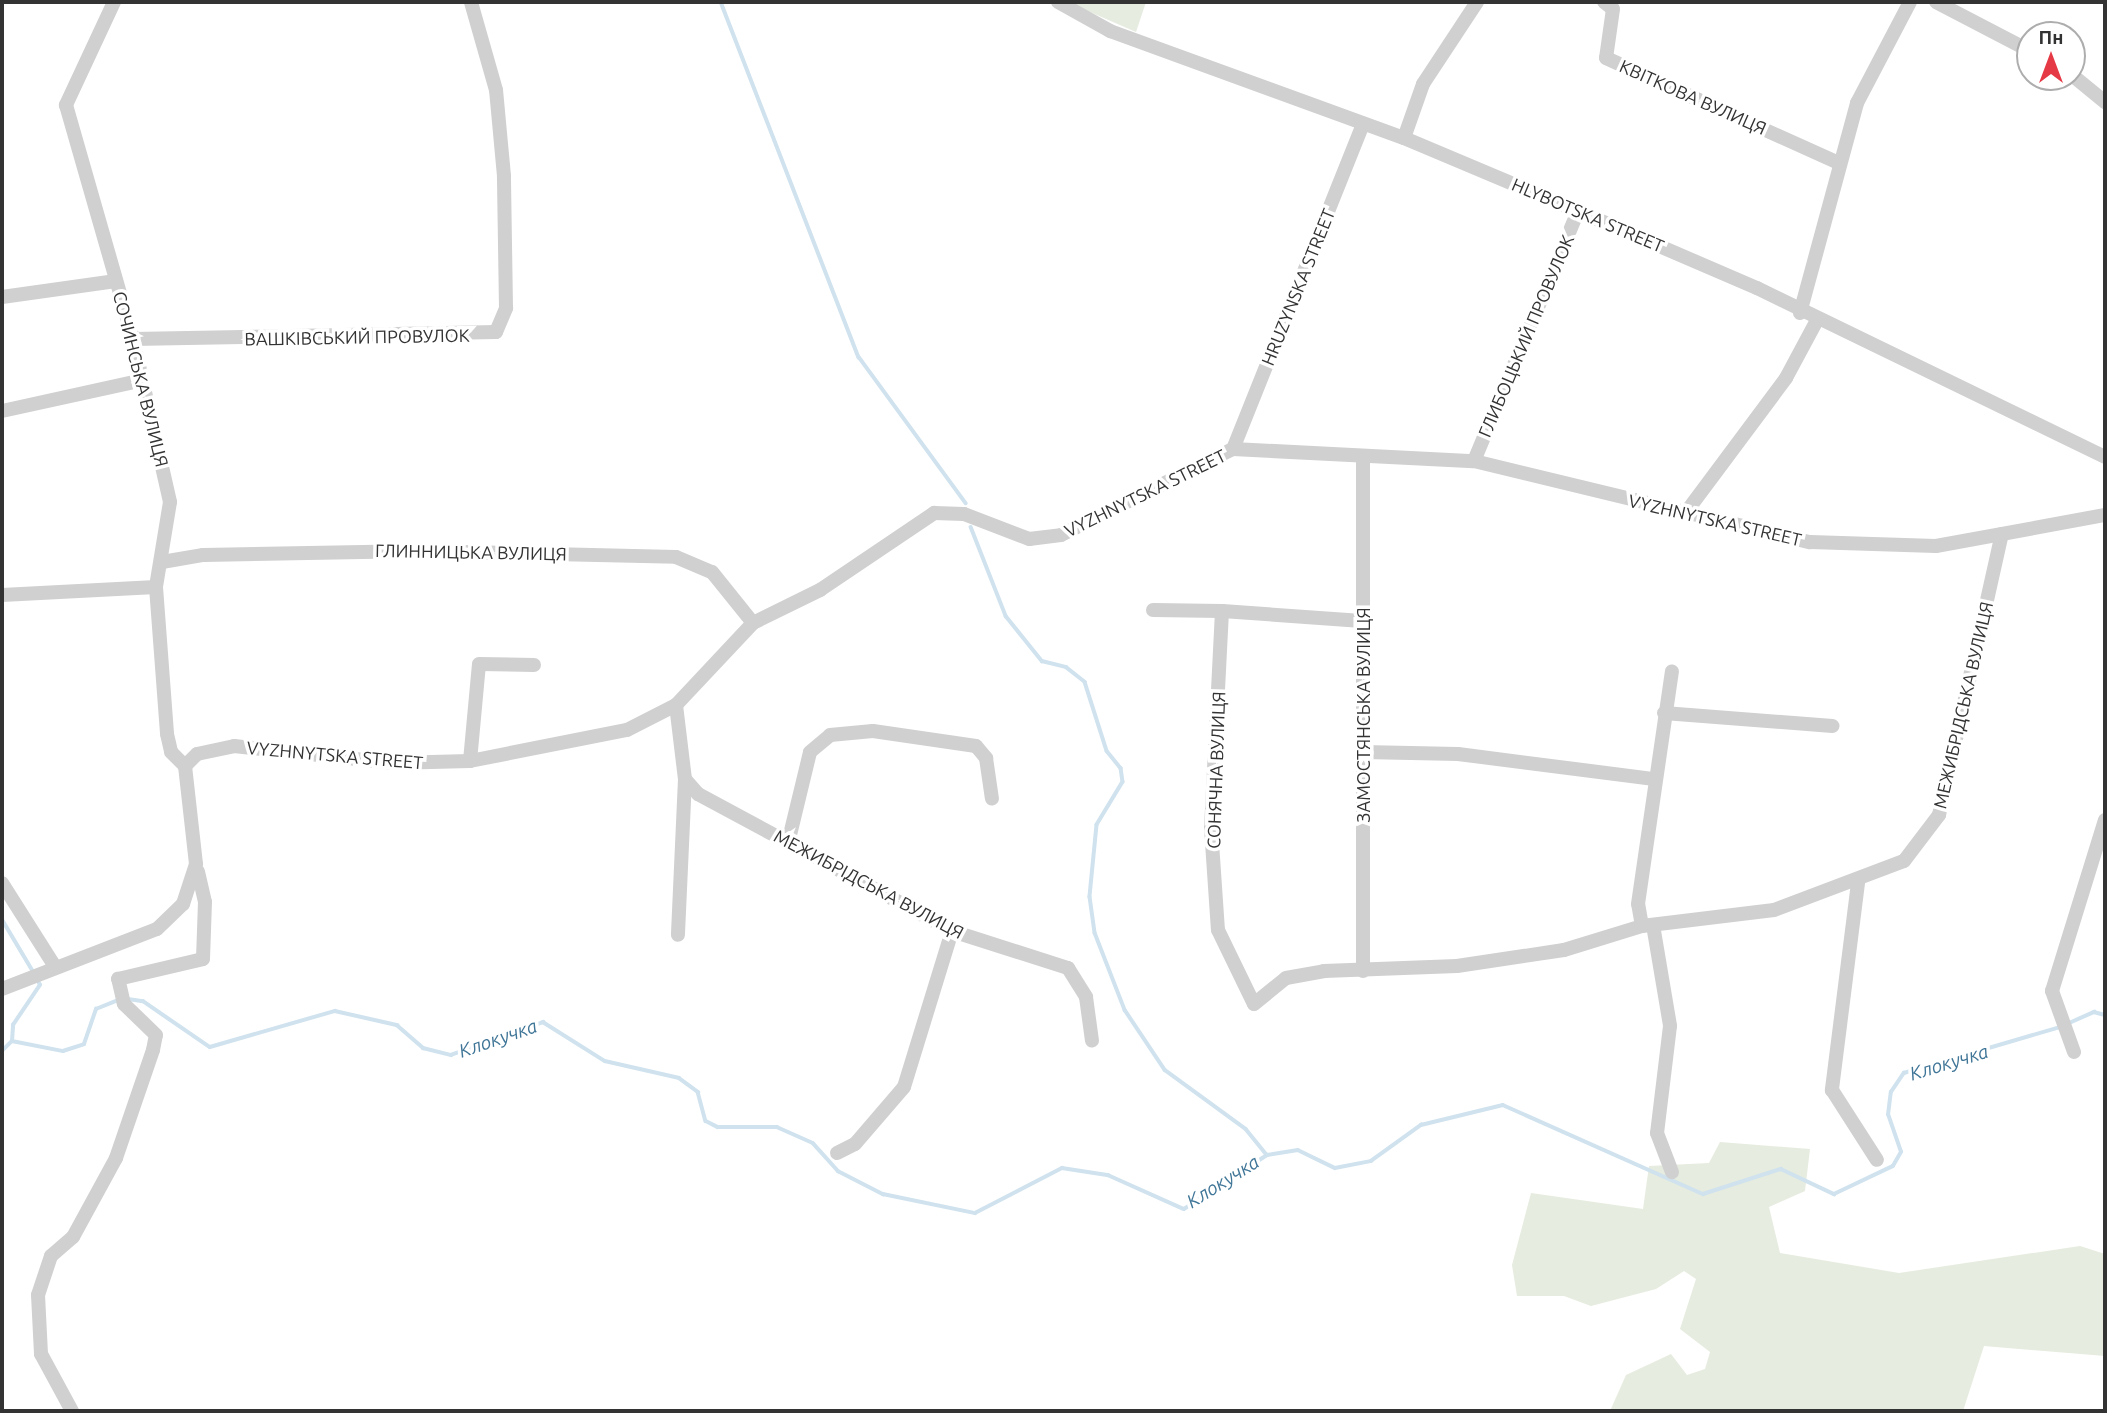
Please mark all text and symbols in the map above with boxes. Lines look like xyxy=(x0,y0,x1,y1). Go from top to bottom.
north arrow xyxy=(2016,21,2086,91)
text: Пн xyxy=(2039,26,2063,48)
street label: КВІТКОВА ВУЛИЦЯ xyxy=(1616,55,1770,139)
street label: HLYBOTSKA STREET xyxy=(1509,173,1667,257)
street label: HRUZYNSKA STREET xyxy=(1257,205,1339,369)
street label: ГЛИБОЦЬКИЙ ПРОВУЛОК xyxy=(1474,232,1578,440)
street label: СОЧИНСЬКА ВУЛИЦЯ xyxy=(109,289,173,469)
street label: ВАШКІВСЬКИЙ ПРОВУЛОК xyxy=(244,324,470,350)
street label: VYZHNYTSKA STREET xyxy=(1061,445,1229,541)
street label: VYZHNYTSKA STREET xyxy=(1626,490,1804,550)
street label: ГЛИННИЦЬКА ВУЛИЦЯ xyxy=(375,540,567,564)
street label: МЕЖИБРІДСЬКА ВУЛИЦЯ xyxy=(1929,599,1997,811)
street label: ЗАМОСТЯНСЬКА ВУЛИЦЯ xyxy=(1352,607,1374,823)
street label: СОНЯЧНА ВУЛИЦЯ xyxy=(1202,691,1230,849)
street label: VYZHNYTSKA STREET xyxy=(246,737,424,773)
street label: МЕЖИБРІДСЬКА ВУЛИЦЯ xyxy=(770,825,968,943)
water label: Клокучка xyxy=(456,1015,540,1063)
water label: Клокучка xyxy=(1907,1040,1991,1086)
water label: Клокучка xyxy=(1183,1151,1263,1213)

